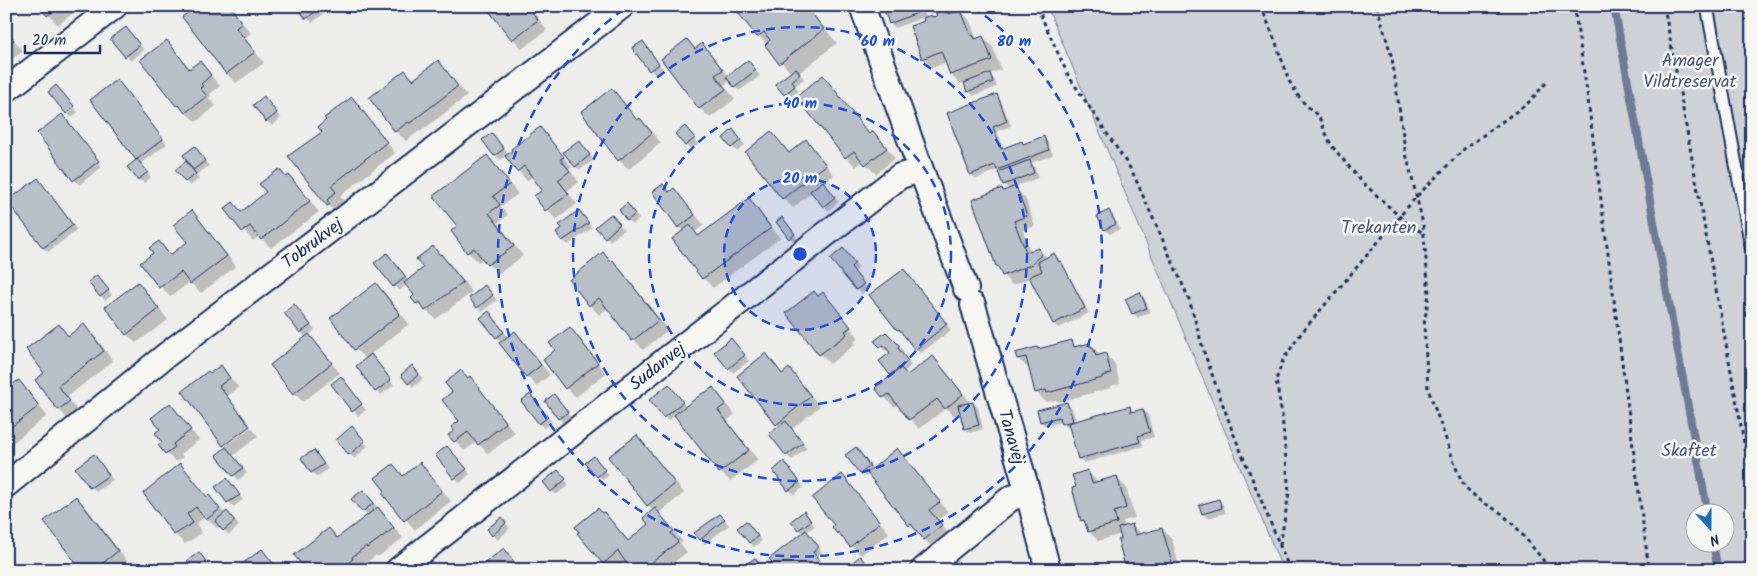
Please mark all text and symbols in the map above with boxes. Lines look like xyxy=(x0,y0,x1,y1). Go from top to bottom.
scale bar xyxy=(25,22,100,54)
text: 20 m xyxy=(32,29,66,53)
text: 60 m xyxy=(861,30,895,54)
text: 80 m xyxy=(997,30,1031,54)
park label: Amager Vildtreservat xyxy=(1643,47,1738,97)
text: 40 m xyxy=(783,92,817,116)
text: 20 m xyxy=(783,167,817,191)
street label: Tobrukvej xyxy=(276,211,351,277)
park label: Trekanten xyxy=(1342,214,1416,243)
centre of rings xyxy=(791,245,809,263)
street label: Sudanvej xyxy=(623,335,694,399)
street label: Tanavej xyxy=(989,406,1033,470)
park label: Skaftet xyxy=(1661,437,1718,466)
north arrow xyxy=(1686,504,1736,554)
text: N xyxy=(1706,527,1722,551)

